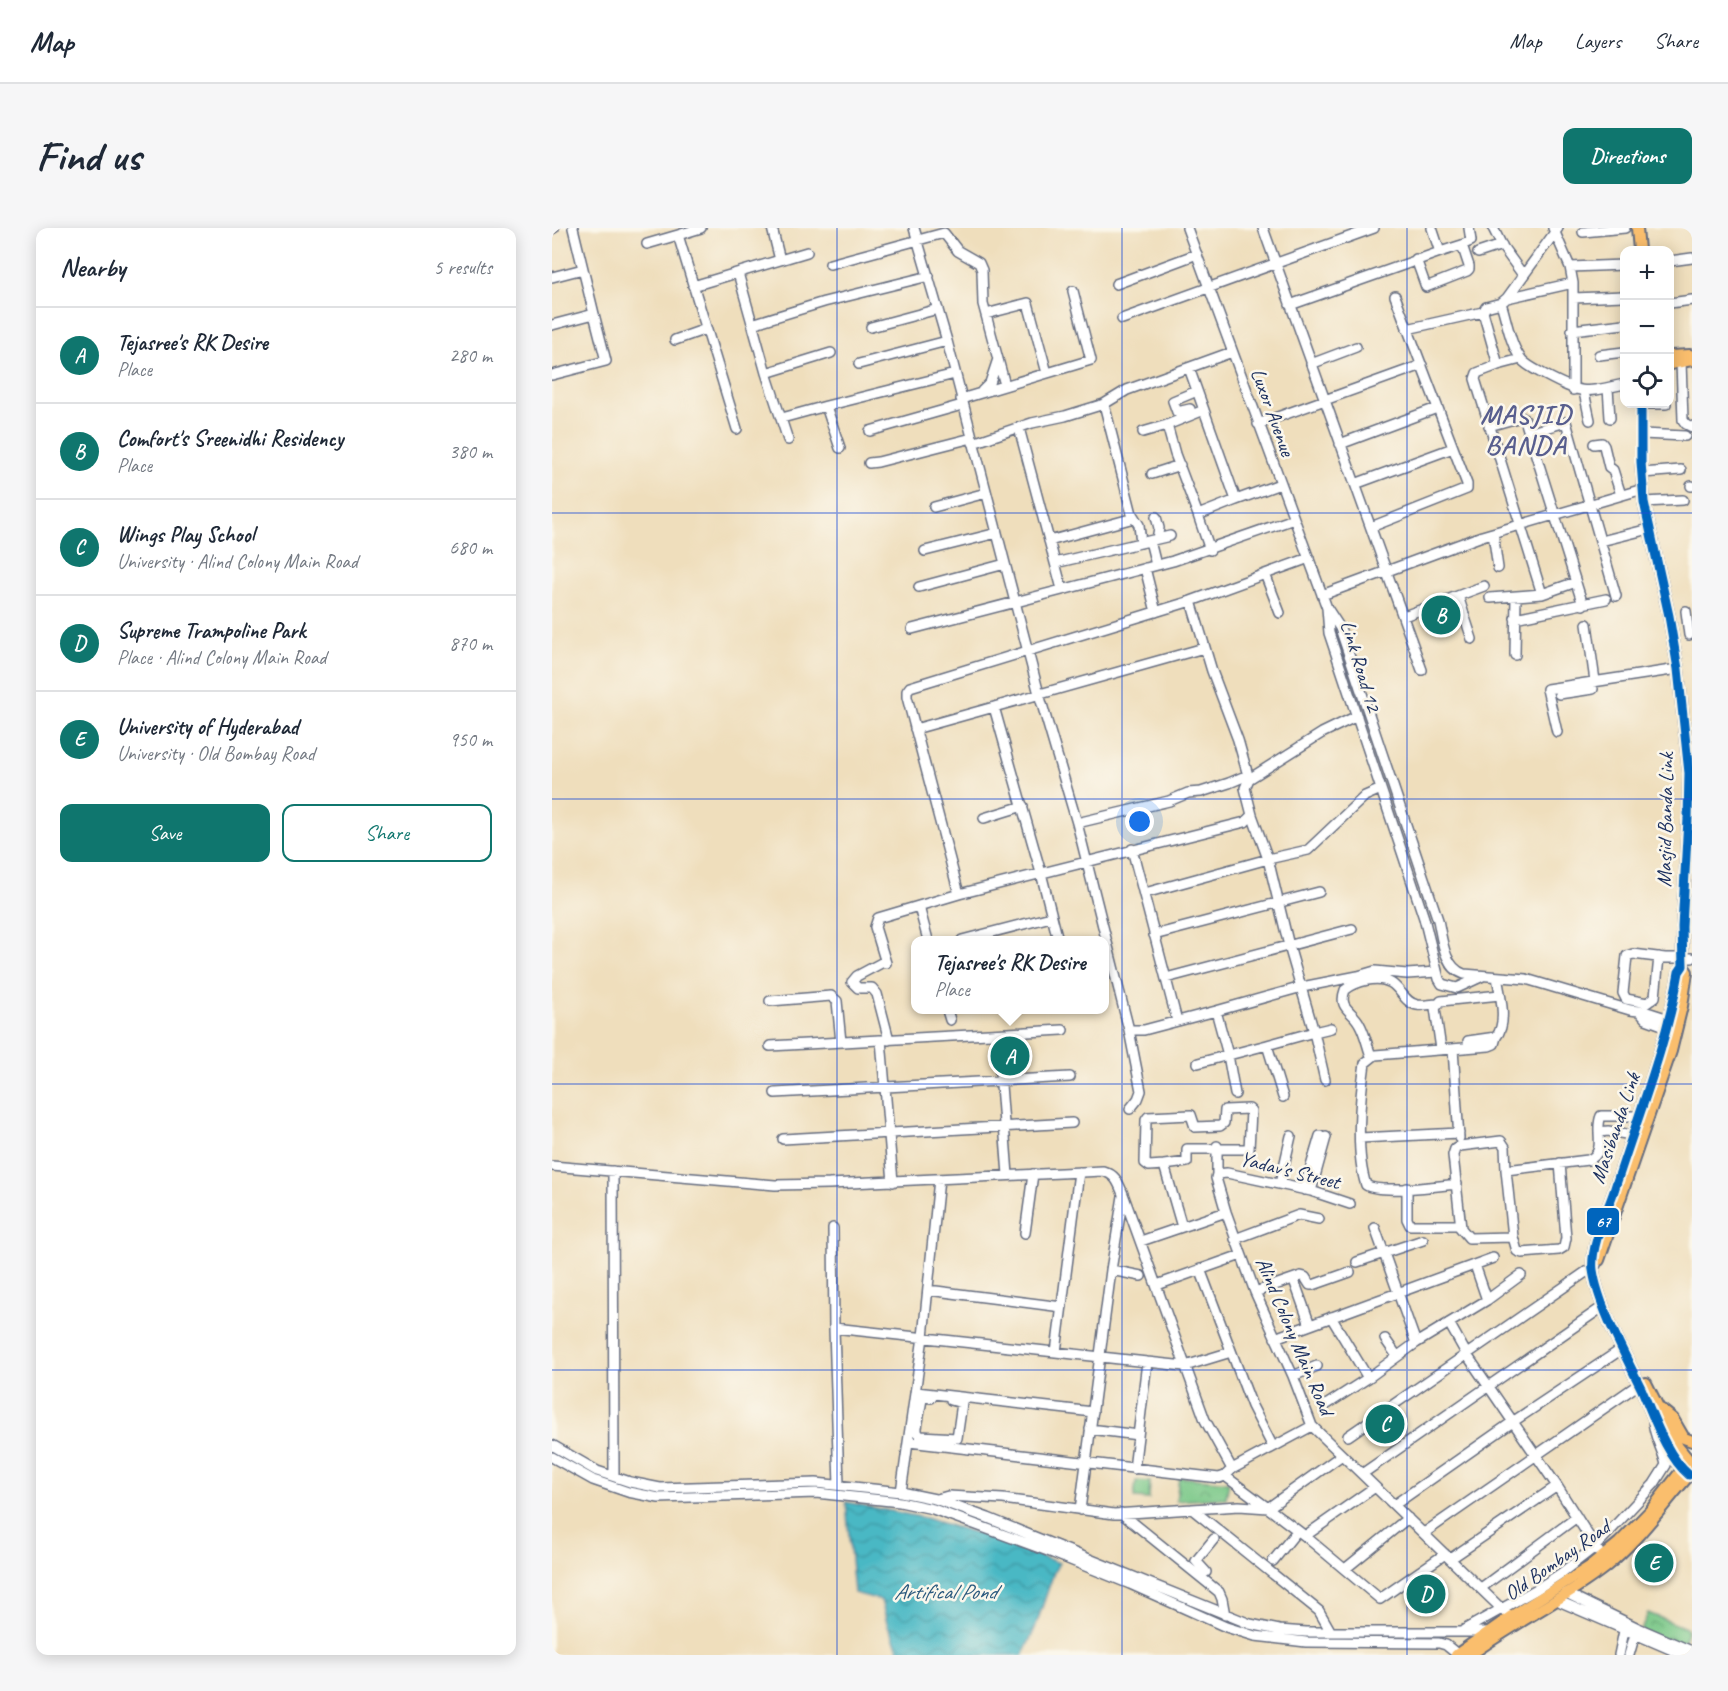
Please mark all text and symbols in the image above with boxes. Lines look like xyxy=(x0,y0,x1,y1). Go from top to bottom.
text: Map xyxy=(30,24,73,59)
text: Map xyxy=(1509,28,1542,54)
text: Layers xyxy=(1575,28,1621,54)
text: Share xyxy=(1654,28,1698,54)
button: Directions xyxy=(1563,128,1692,184)
text: Find us xyxy=(36,130,141,183)
map controls xyxy=(1620,246,1674,408)
button: + xyxy=(1620,246,1674,300)
text: Nearby xyxy=(60,251,125,284)
text: 5 results xyxy=(433,255,492,280)
button: − xyxy=(1620,300,1674,354)
text: Tejasree's RK Desire xyxy=(117,329,268,357)
text: A xyxy=(74,343,85,368)
text: 280 m xyxy=(449,343,492,368)
button: locate xyxy=(1620,354,1674,408)
text: Place xyxy=(117,357,152,382)
street label: Luxor Avenue xyxy=(1245,365,1301,461)
district label: MASJID BANDA xyxy=(1480,397,1573,462)
text: Comfort's Sreenidhi Residency xyxy=(117,425,343,453)
text: B xyxy=(74,439,85,464)
text: 380 m xyxy=(449,439,492,464)
text: Place xyxy=(117,453,152,478)
text: Wings Play School xyxy=(117,521,254,549)
text: C xyxy=(75,535,84,560)
text: 680 m xyxy=(449,535,492,560)
text: University · Alind Colony Main Road xyxy=(117,549,358,574)
pin: B xyxy=(1422,592,1460,638)
text: Supreme Trampoline Park xyxy=(117,617,305,645)
street label: Link Road 12 xyxy=(1335,617,1388,716)
text: D xyxy=(74,631,85,656)
text: 870 m xyxy=(449,631,492,656)
text: Place · Alind Colony Main Road xyxy=(117,645,326,670)
text: University of Hyderabad xyxy=(117,713,298,741)
text: E xyxy=(74,727,85,752)
text: 950 m xyxy=(449,727,492,752)
text: University · Old Bombay Road xyxy=(117,741,315,766)
street label: Masjid Banda Link xyxy=(1651,750,1679,887)
button: Save xyxy=(60,804,270,862)
button: Share xyxy=(282,804,492,862)
your location xyxy=(1125,807,1154,836)
popup xyxy=(911,936,1109,1014)
text: Tejasree's RK Desire xyxy=(935,949,1085,977)
text: Place xyxy=(935,977,970,1002)
pin: A xyxy=(990,1034,1030,1078)
street label: Masibanda Link xyxy=(1584,1068,1646,1187)
street label: Yadav's Street xyxy=(1237,1145,1345,1195)
line badge: 67 xyxy=(1586,1207,1620,1236)
text: 67 xyxy=(1596,1212,1612,1232)
street label: Alind Colony Main Road xyxy=(1250,1253,1341,1422)
pin: C xyxy=(1366,1402,1404,1446)
street label: Old Bombay Road xyxy=(1499,1512,1617,1606)
pin: E xyxy=(1634,1540,1674,1586)
pin: D xyxy=(1406,1572,1446,1616)
water label: Artifical Pond xyxy=(894,1578,1002,1606)

